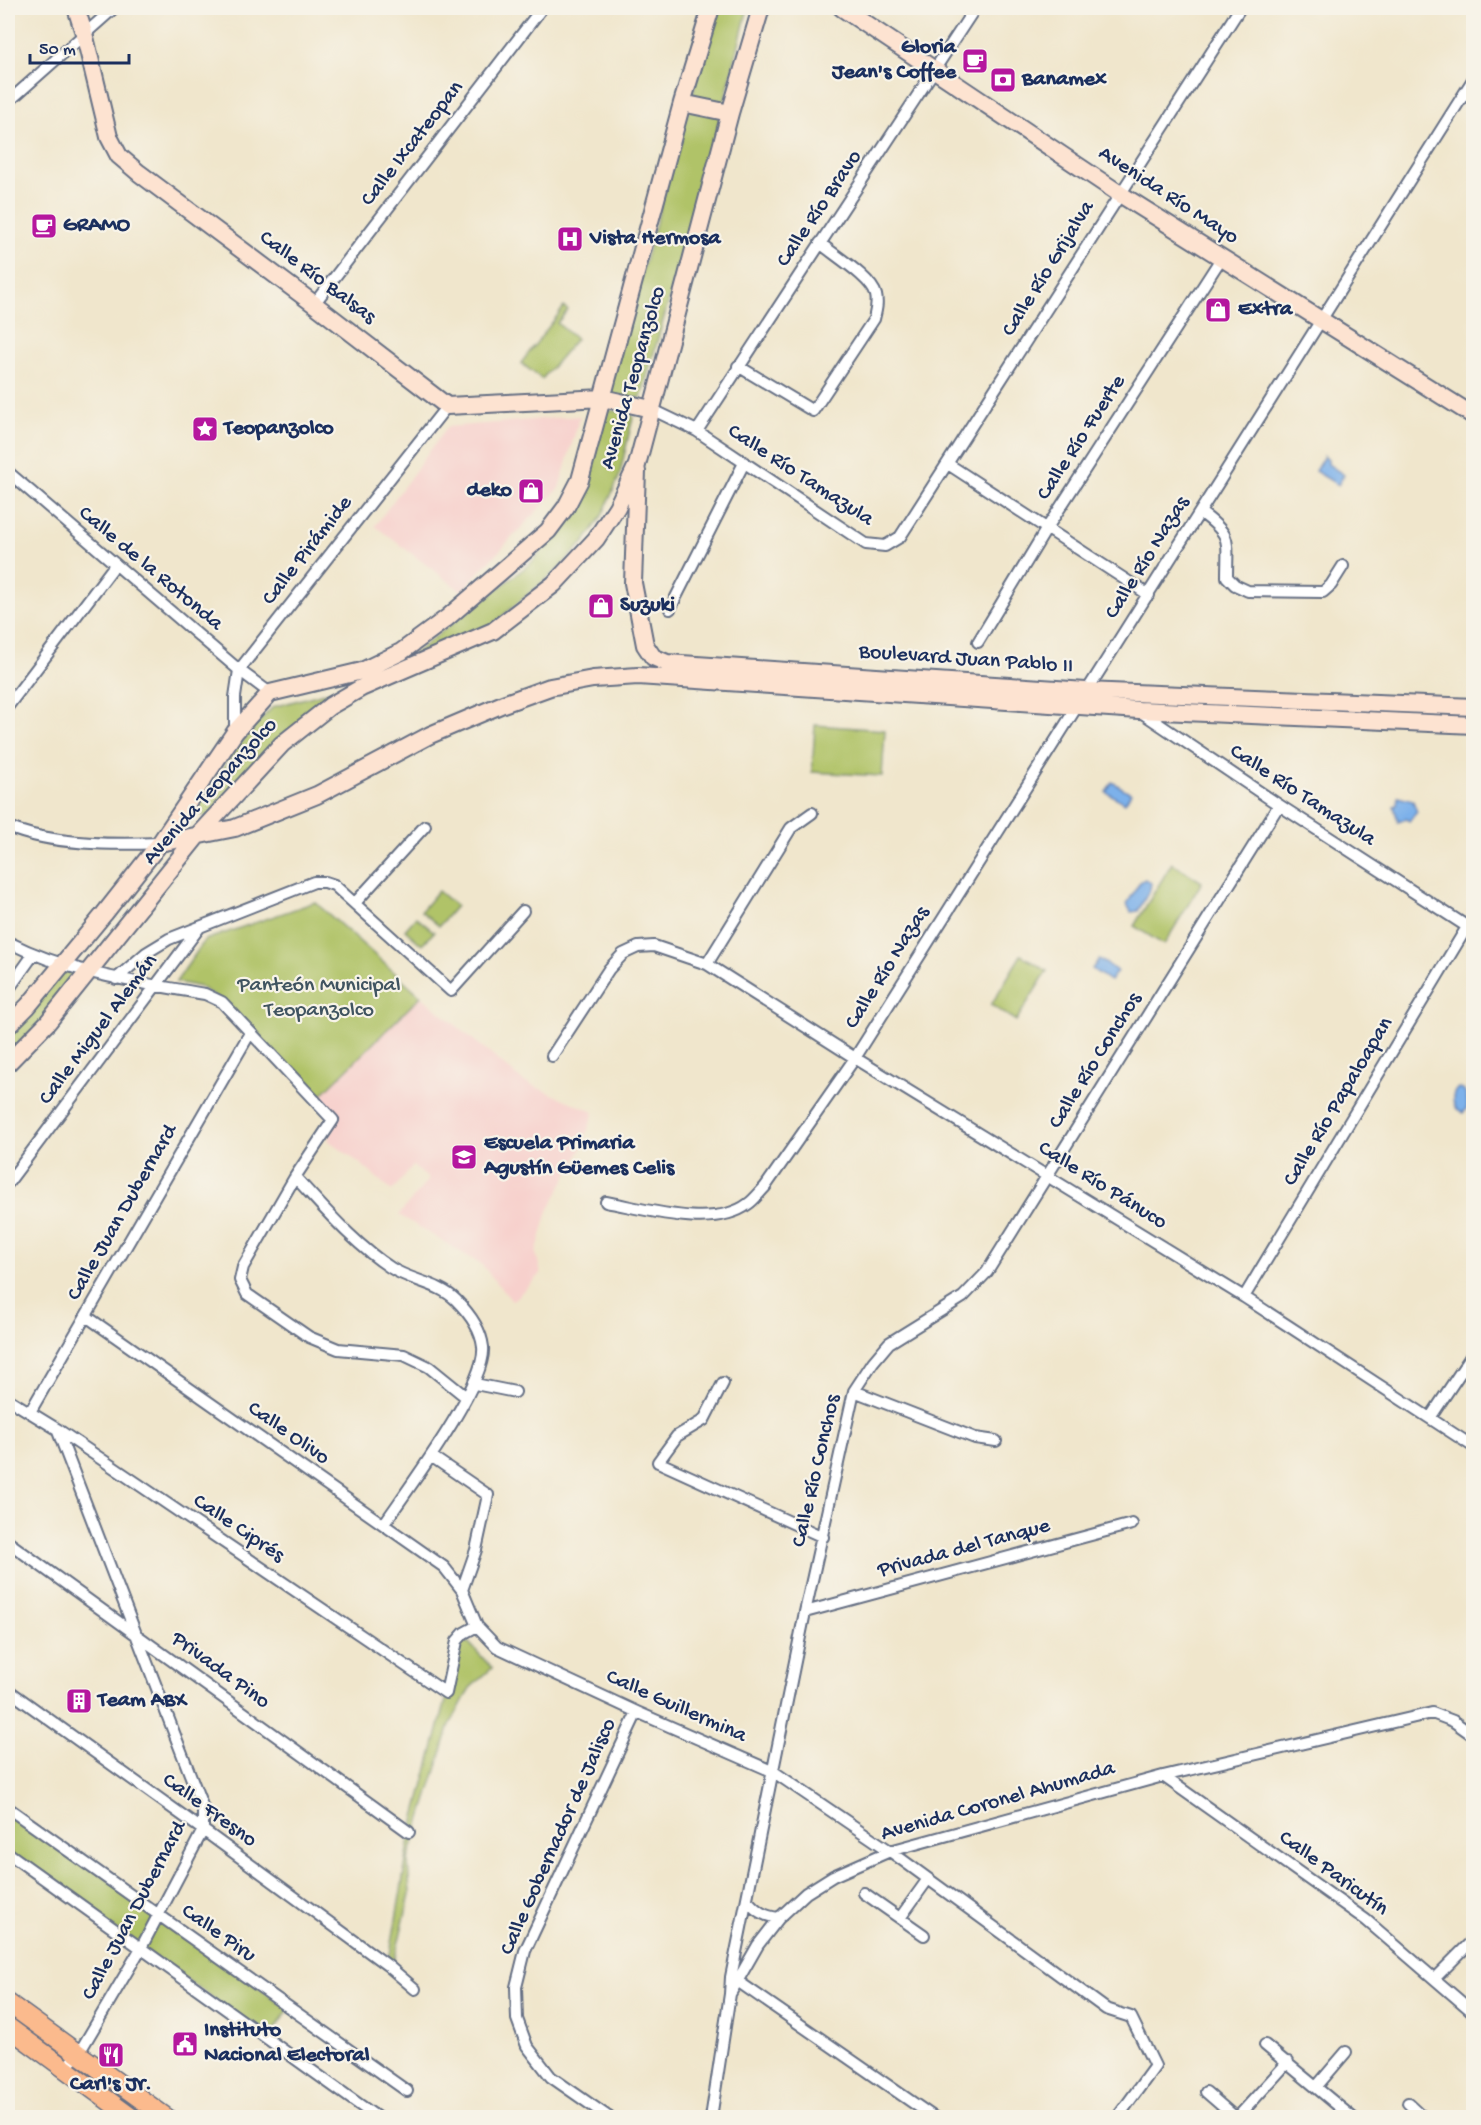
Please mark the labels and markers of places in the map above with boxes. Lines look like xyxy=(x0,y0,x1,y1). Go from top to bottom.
place label: Gloria Jean's Coffee xyxy=(831,35,958,86)
cafe icon: Gloria Jean's Coffee xyxy=(960,46,990,76)
bank icon: Banamex xyxy=(988,65,1018,95)
place label: Banamex xyxy=(1021,67,1107,93)
cafe icon: GRAMO xyxy=(29,211,59,241)
place label: GRAMO xyxy=(63,213,131,239)
hospital icon: Vista Hermosa xyxy=(555,224,585,254)
place label: Vista Hermosa xyxy=(589,226,722,252)
shop icon: Extra xyxy=(1203,295,1233,325)
place label: Extra xyxy=(1238,297,1294,323)
place icon: Teopanzolco xyxy=(190,414,220,444)
place label: Teopanzolco xyxy=(222,416,334,442)
shop icon: deko xyxy=(516,476,546,506)
place label: deko xyxy=(467,478,513,504)
shop icon: Suzuki xyxy=(586,591,616,621)
place label: Suzuki xyxy=(620,593,675,619)
place label: Escuela Primaria Agustín Güemes Celis xyxy=(483,1131,676,1182)
school or university icon: Escuela Primaria Agustín Güemes Celis xyxy=(449,1142,479,1172)
building icon: Team ABX xyxy=(64,1686,94,1716)
place label: Team ABX xyxy=(96,1688,188,1714)
place label: Instituto Nacional Electoral xyxy=(204,2018,370,2069)
public building icon: Instituto Nacional Electoral xyxy=(170,2029,200,2059)
restaurant icon: Carl's Jr. xyxy=(96,2040,126,2070)
place label: Carl's Jr. xyxy=(69,2072,152,2098)

